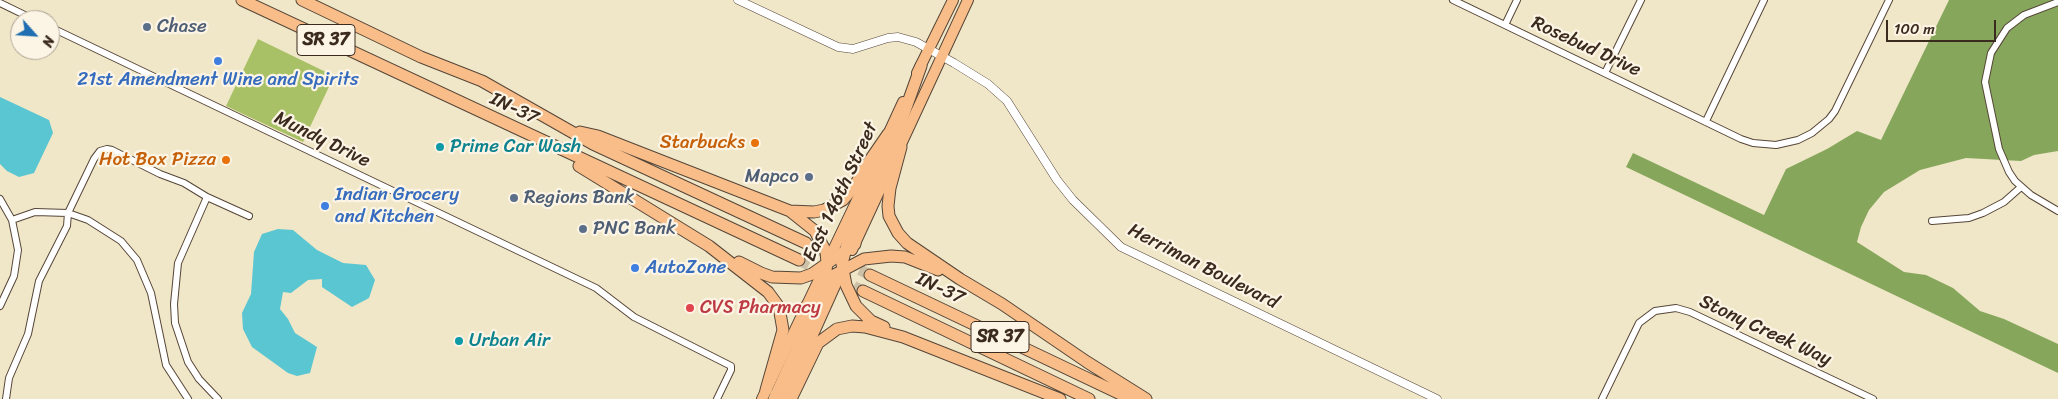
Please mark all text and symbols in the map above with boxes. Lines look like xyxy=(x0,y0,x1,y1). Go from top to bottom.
north arrow xyxy=(10,10,60,60)
scale bar xyxy=(1888,10,1998,42)
street label: Rosebud Drive xyxy=(1528,12,1644,82)
place label: Chase xyxy=(157,16,207,38)
text: 100 m xyxy=(1894,16,1935,42)
marker: Chase xyxy=(141,21,153,33)
road number: SR 37 xyxy=(297,24,355,56)
text: N xyxy=(35,32,61,51)
marker: 21st Amendment Wine and Spirits xyxy=(212,55,224,67)
place label: 21st Amendment Wine and Spirits xyxy=(77,69,359,91)
street label: IN-37 xyxy=(486,88,542,130)
street label: Mundy Drive xyxy=(270,107,374,173)
street label: East 146th Street xyxy=(799,119,883,265)
place label: Starbucks xyxy=(660,132,745,154)
place label: Prime Car Wash xyxy=(450,136,581,158)
marker: Starbucks xyxy=(749,137,761,149)
marker: Prime Car Wash xyxy=(434,141,446,153)
place label: Hot Box Pizza xyxy=(99,149,216,171)
marker: Hot Box Pizza xyxy=(220,154,232,166)
place label: Mapco xyxy=(745,166,799,188)
marker: Mapco xyxy=(803,171,815,183)
place label: Indian Grocery and Kitchen xyxy=(335,184,459,228)
place label: Regions Bank xyxy=(524,187,634,209)
marker: Regions Bank xyxy=(508,192,520,204)
marker: Indian Grocery and Kitchen xyxy=(319,200,331,212)
place label: PNC Bank xyxy=(593,218,676,240)
street label: Herriman Boulevard xyxy=(1124,219,1282,315)
marker: PNC Bank xyxy=(577,223,589,235)
place label: AutoZone xyxy=(645,257,726,279)
marker: AutoZone xyxy=(629,262,641,274)
street label: IN-37 xyxy=(912,268,968,310)
street label: Stony Creek Way xyxy=(1695,290,1835,372)
place label: CVS Pharmacy xyxy=(700,297,821,319)
marker: CVS Pharmacy xyxy=(684,302,696,314)
road number: SR 37 xyxy=(971,322,1029,352)
place label: Urban Air xyxy=(469,330,550,352)
marker: Urban Air xyxy=(453,335,465,347)

